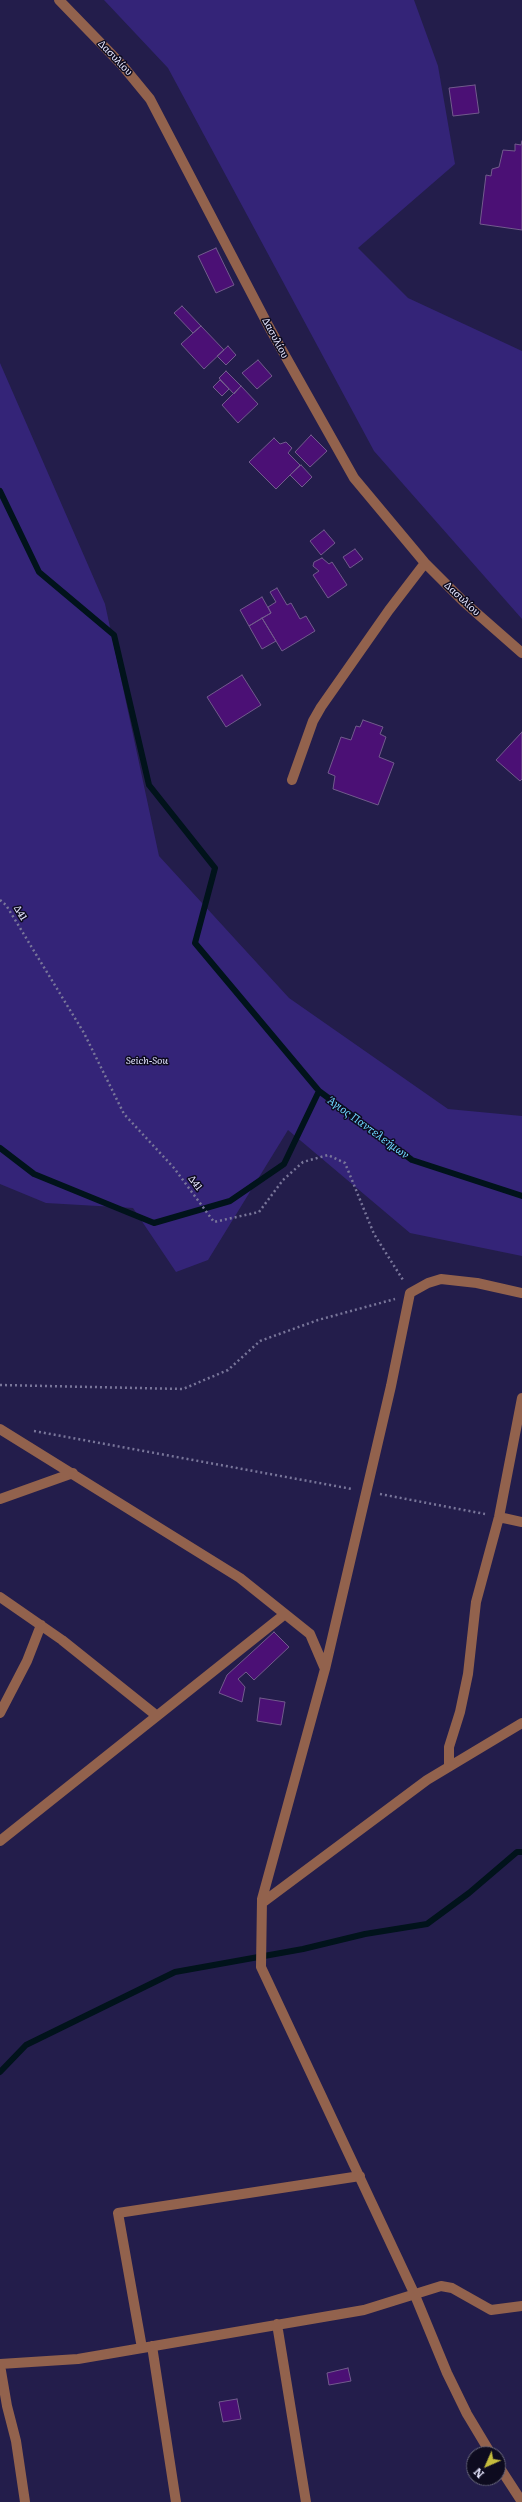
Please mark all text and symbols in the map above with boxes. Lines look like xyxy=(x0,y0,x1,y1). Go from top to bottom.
street label: Δασυλίου xyxy=(95,38,135,78)
street label: Δασυλίου xyxy=(259,316,291,360)
street label: Δασυλίου xyxy=(442,580,482,618)
street label: Δ41 xyxy=(11,903,29,923)
park label: Seich-Sou xyxy=(126,1055,168,1067)
water label: Άγιος Παντελεήμων xyxy=(325,1094,411,1162)
street label: Δ41 xyxy=(185,1173,205,1193)
north arrow xyxy=(466,2446,506,2486)
text: N xyxy=(469,2465,487,2483)

